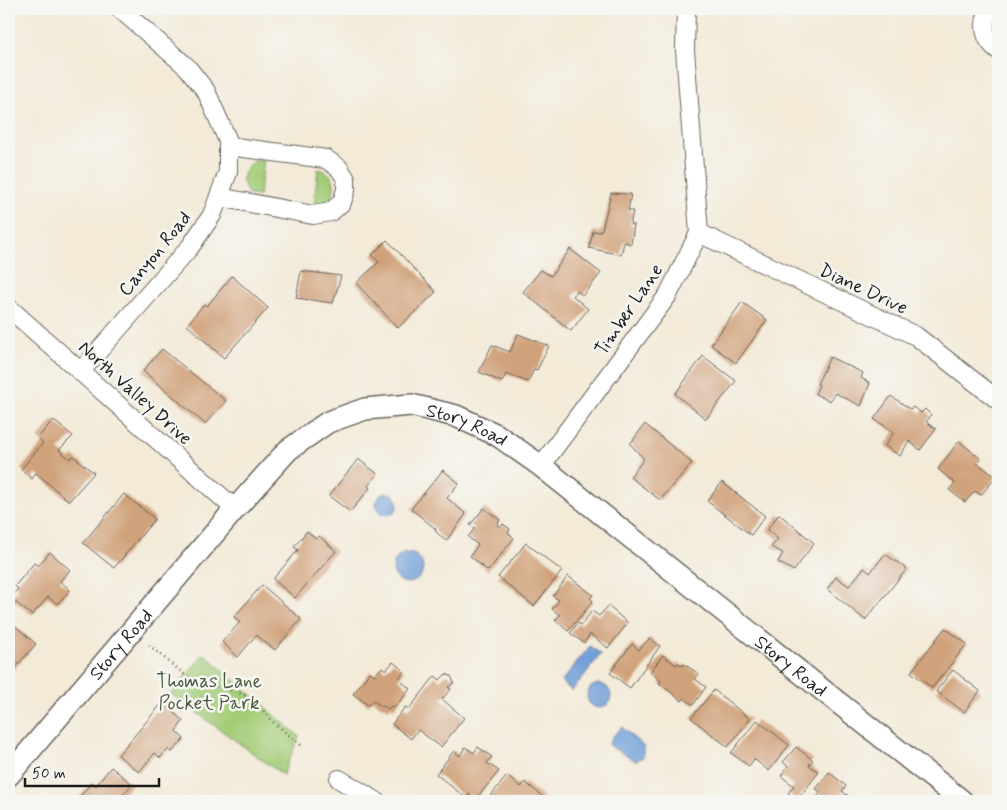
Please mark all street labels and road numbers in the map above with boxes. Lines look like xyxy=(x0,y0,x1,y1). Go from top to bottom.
street label: Canyon Road xyxy=(113,206,197,302)
street label: Diane Drive xyxy=(815,258,912,321)
street label: Timber Lane xyxy=(589,259,669,361)
street label: North Valley Drive xyxy=(72,335,197,452)
street label: Story Road xyxy=(424,398,512,453)
street label: Story Road xyxy=(84,604,159,686)
street label: Story Road xyxy=(749,630,832,703)

